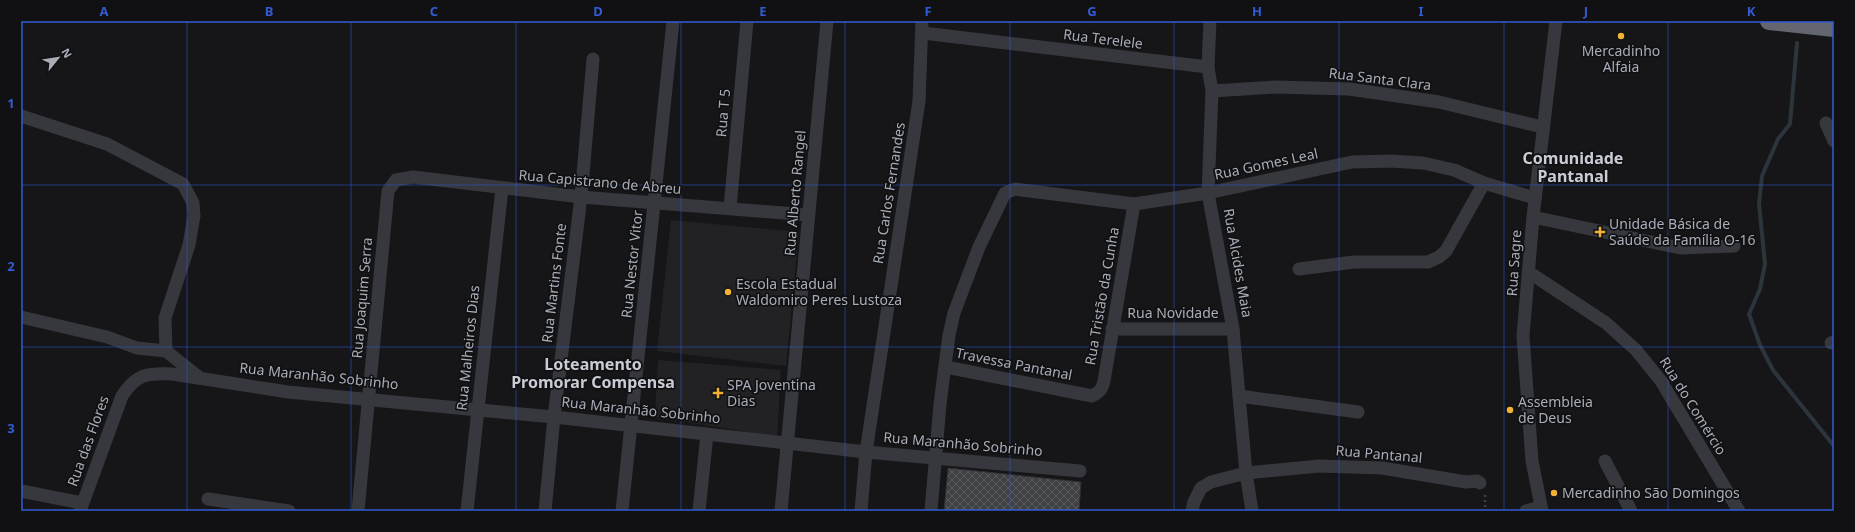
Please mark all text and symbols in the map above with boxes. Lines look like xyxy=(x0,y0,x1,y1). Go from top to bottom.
text: A xyxy=(100,2,109,20)
text: B xyxy=(265,2,273,20)
text: C xyxy=(430,2,438,20)
text: D xyxy=(593,2,603,20)
text: E xyxy=(759,2,767,20)
text: F xyxy=(924,2,932,20)
text: G xyxy=(1087,2,1097,20)
text: H xyxy=(1252,2,1262,20)
text: I xyxy=(1418,2,1424,20)
text: J xyxy=(1583,2,1588,20)
text: K xyxy=(1747,2,1756,20)
street label: Rua Terelele xyxy=(1062,24,1144,53)
marker: Mercadinho Alfaia xyxy=(1616,31,1626,41)
north arrow xyxy=(38,38,78,78)
place label: Mercadinho Alfaia xyxy=(1582,41,1660,76)
text: N xyxy=(58,45,76,60)
street label: Rua Santa Clara xyxy=(1328,63,1432,94)
street label: Rua T 5 xyxy=(711,88,734,138)
text: 1 xyxy=(7,94,15,112)
street label: Rua Carlos Fernandes xyxy=(868,120,909,265)
street label: Rua Alberto Rangel xyxy=(780,129,809,257)
street label: Rua Gomes Leal xyxy=(1212,143,1319,184)
district label: Comunidade Pantanal xyxy=(1523,147,1623,187)
street label: Rua Capistrano de Abreu xyxy=(518,165,682,198)
street label: Rua Alcides Maia xyxy=(1220,207,1257,319)
street label: Rua Nestor Vitor xyxy=(616,209,647,319)
place label: Unidade Básica de Saúde da Família O-16 xyxy=(1609,214,1755,249)
street label: Rua Martins Fonte xyxy=(537,222,570,344)
street label: Rua Tristão da Cunha xyxy=(1080,225,1123,366)
marker: Unidade Básica de Saúde da Família O-16 xyxy=(1594,226,1606,238)
street label: Rua Sagre xyxy=(1502,229,1525,297)
street label: Rua Joaquim Serra xyxy=(347,237,376,359)
text: 2 xyxy=(7,257,15,275)
place label: Escola Estadual Waldomiro Peres Lustoza xyxy=(736,274,902,309)
street label: Rua Malheiros Dias xyxy=(451,284,484,412)
marker: Escola Estadual Waldomiro Peres Lustoza xyxy=(723,287,733,297)
street label: Rua Novidade xyxy=(1127,303,1219,322)
street label: Travessa Pantanal xyxy=(954,343,1074,384)
district label: Loteamento Promorar Compensa xyxy=(511,353,675,393)
street label: Rua do Comércio xyxy=(1656,353,1731,458)
street label: Rua Maranhão Sobrinho xyxy=(239,358,400,393)
place label: SPA Joventina Dias xyxy=(727,375,816,410)
marker: SPA Joventina Dias xyxy=(712,387,724,399)
street label: Rua Maranhão Sobrinho xyxy=(561,392,722,427)
place label: Assembleia de Deus xyxy=(1518,392,1593,427)
street label: Rua das Flores xyxy=(62,393,113,489)
marker: Assembleia de Deus xyxy=(1505,405,1515,415)
text: 3 xyxy=(7,419,15,437)
street label: Rua Maranhão Sobrinho xyxy=(883,427,1044,460)
street label: Rua Pantanal xyxy=(1335,440,1423,467)
place label: Mercadinho São Domingos xyxy=(1562,483,1740,502)
marker: Mercadinho São Domingos xyxy=(1549,488,1559,498)

